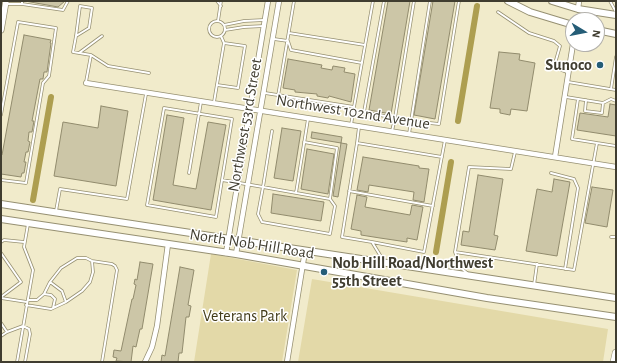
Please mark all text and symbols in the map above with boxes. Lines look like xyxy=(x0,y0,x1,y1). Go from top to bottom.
north arrow xyxy=(565,12,605,52)
text: N xyxy=(590,29,602,39)
place label: Sunoco xyxy=(545,55,592,75)
street label: Northwest 53rd Street xyxy=(224,57,266,193)
marker: Sunoco xyxy=(595,60,605,70)
street label: Northwest 102nd Avenue xyxy=(275,90,431,134)
street label: North Nob Hill Road xyxy=(188,225,316,263)
place label: Nob Hill Road/Northwest 55th Street xyxy=(332,253,493,291)
marker: Nob Hill Road/Northwest 55th Street xyxy=(319,267,329,277)
park label: Veterans Park xyxy=(203,306,287,326)

